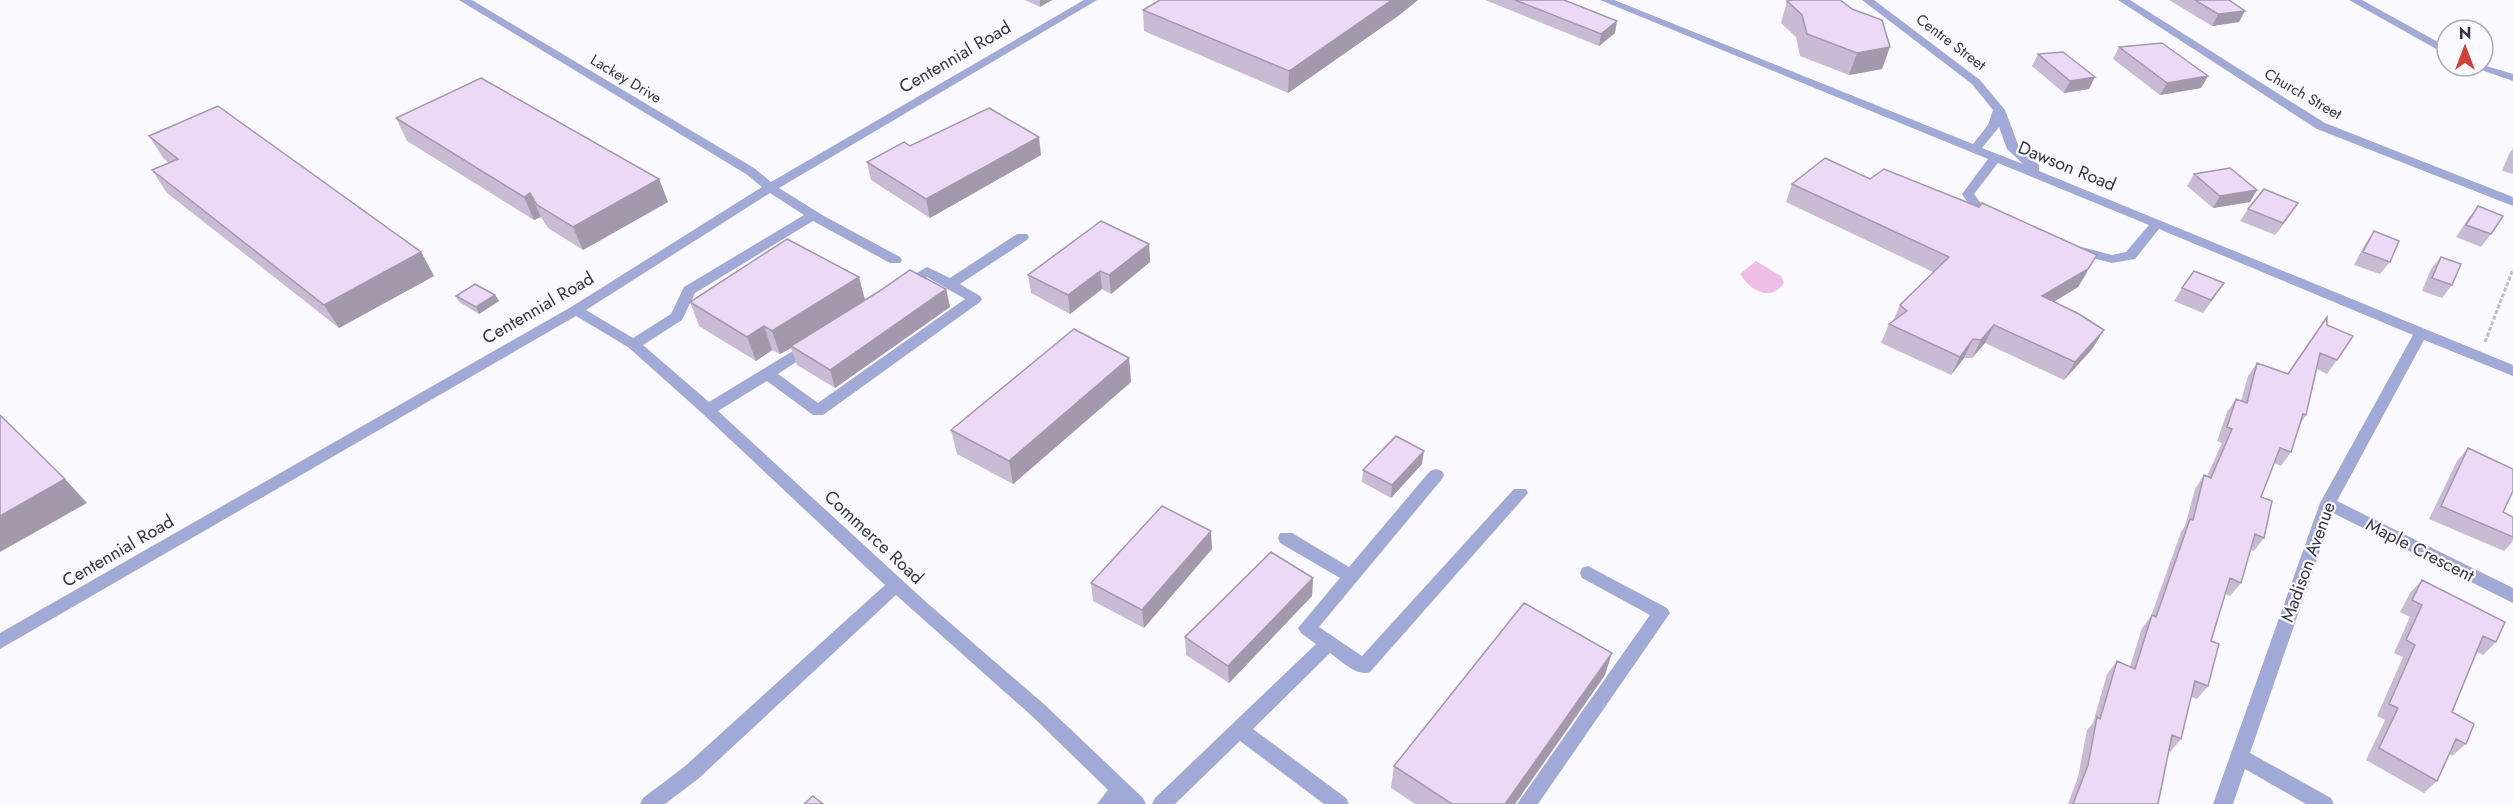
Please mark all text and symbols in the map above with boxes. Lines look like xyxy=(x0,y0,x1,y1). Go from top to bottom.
street label: Centre Street xyxy=(1911,8,1991,76)
street label: Centennial Road xyxy=(894,14,1016,100)
north arrow xyxy=(2435,18,2495,78)
text: N xyxy=(2459,22,2471,45)
street label: Lackey Drive xyxy=(586,49,666,109)
street label: Church Street xyxy=(2260,63,2346,125)
street label: Dawson Road xyxy=(2014,135,2120,197)
street label: Centennial Road xyxy=(477,265,599,351)
street label: Commerce Road xyxy=(819,484,929,590)
street label: Madison Avenue xyxy=(2274,498,2342,626)
street label: Centennial Road xyxy=(57,508,179,594)
street label: Maple Crescent xyxy=(2361,511,2479,589)

